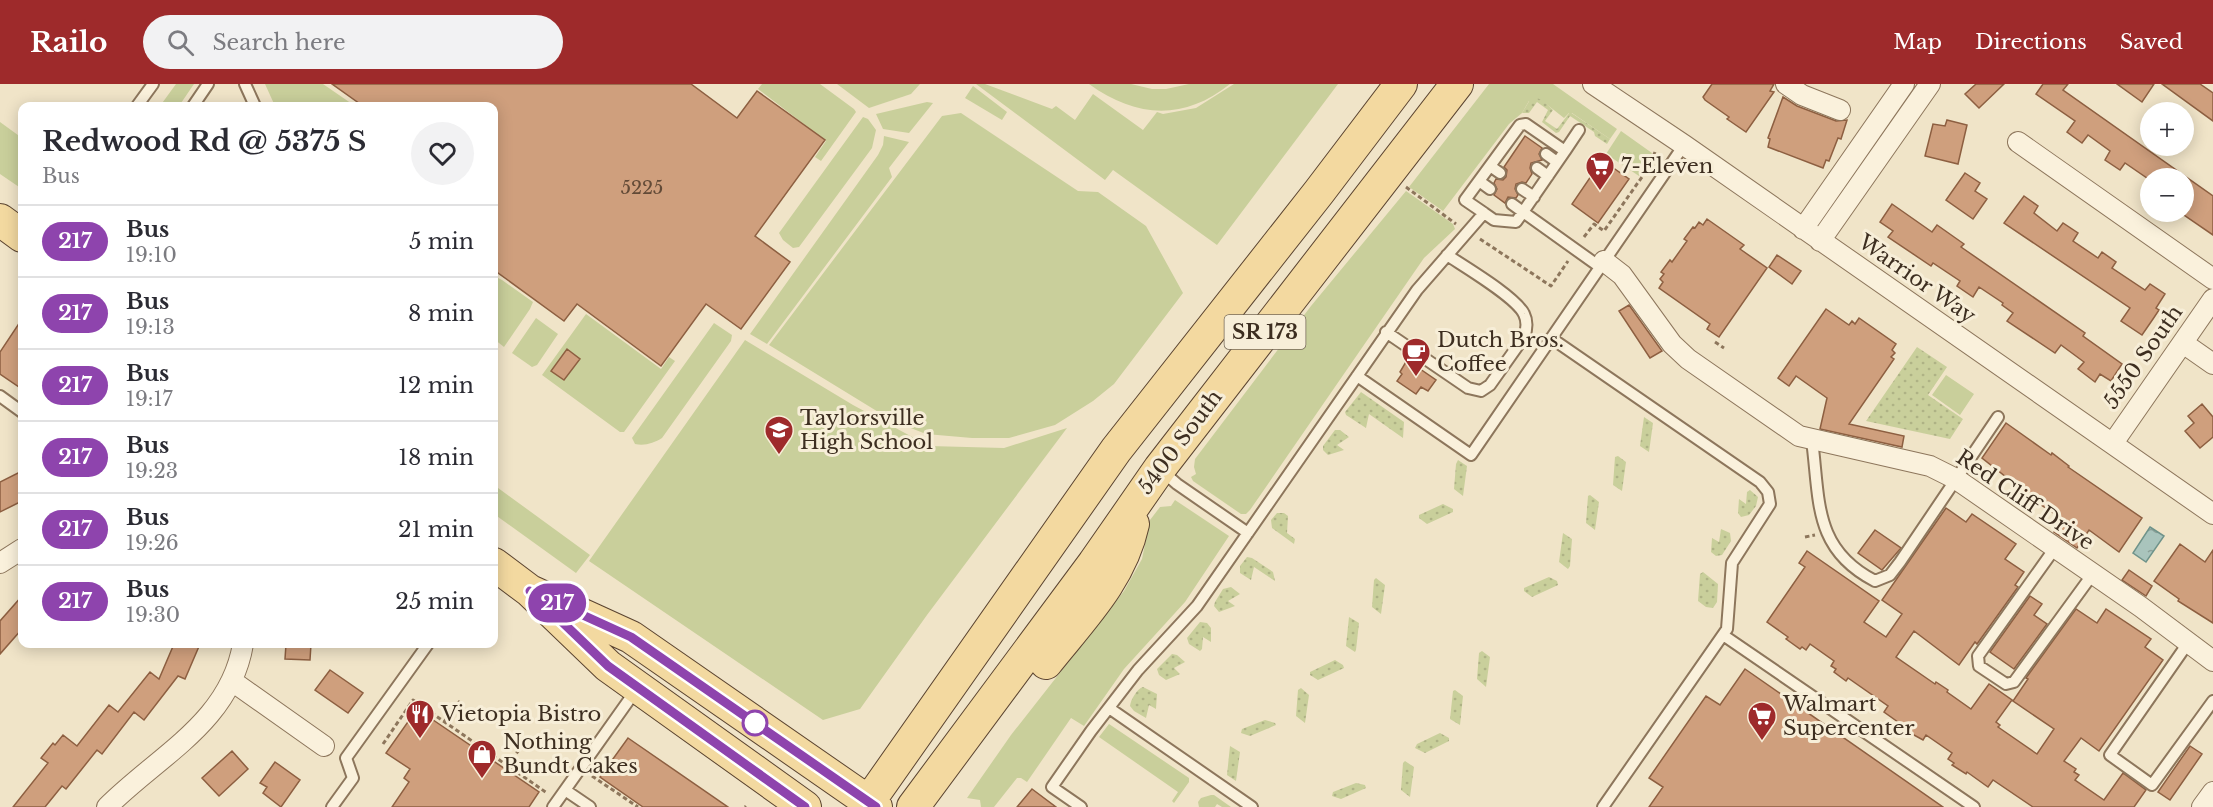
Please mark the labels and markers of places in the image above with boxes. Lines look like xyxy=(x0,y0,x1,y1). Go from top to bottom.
supermarket icon: 7-Eleven xyxy=(1584,150,1616,192)
place label: 7-Eleven xyxy=(1621,153,1713,179)
place label: Dutch Bros. Coffee xyxy=(1437,327,1564,377)
cafe icon: Dutch Bros. Coffee xyxy=(1400,336,1432,378)
place label: Taylorsville High School xyxy=(800,405,933,455)
school or university icon: Taylorsville High School xyxy=(763,414,795,456)
place label: Walmart Supercenter xyxy=(1782,691,1914,741)
restaurant icon: Vietopia Bistro xyxy=(404,698,436,740)
supermarket icon: Walmart Supercenter xyxy=(1746,700,1778,742)
place label: Vietopia Bistro xyxy=(440,701,601,727)
unlabelled marker xyxy=(742,710,768,736)
place label: Nothing Bundt Cakes xyxy=(503,729,638,779)
shop icon: Nothing Bundt Cakes xyxy=(466,738,498,780)

